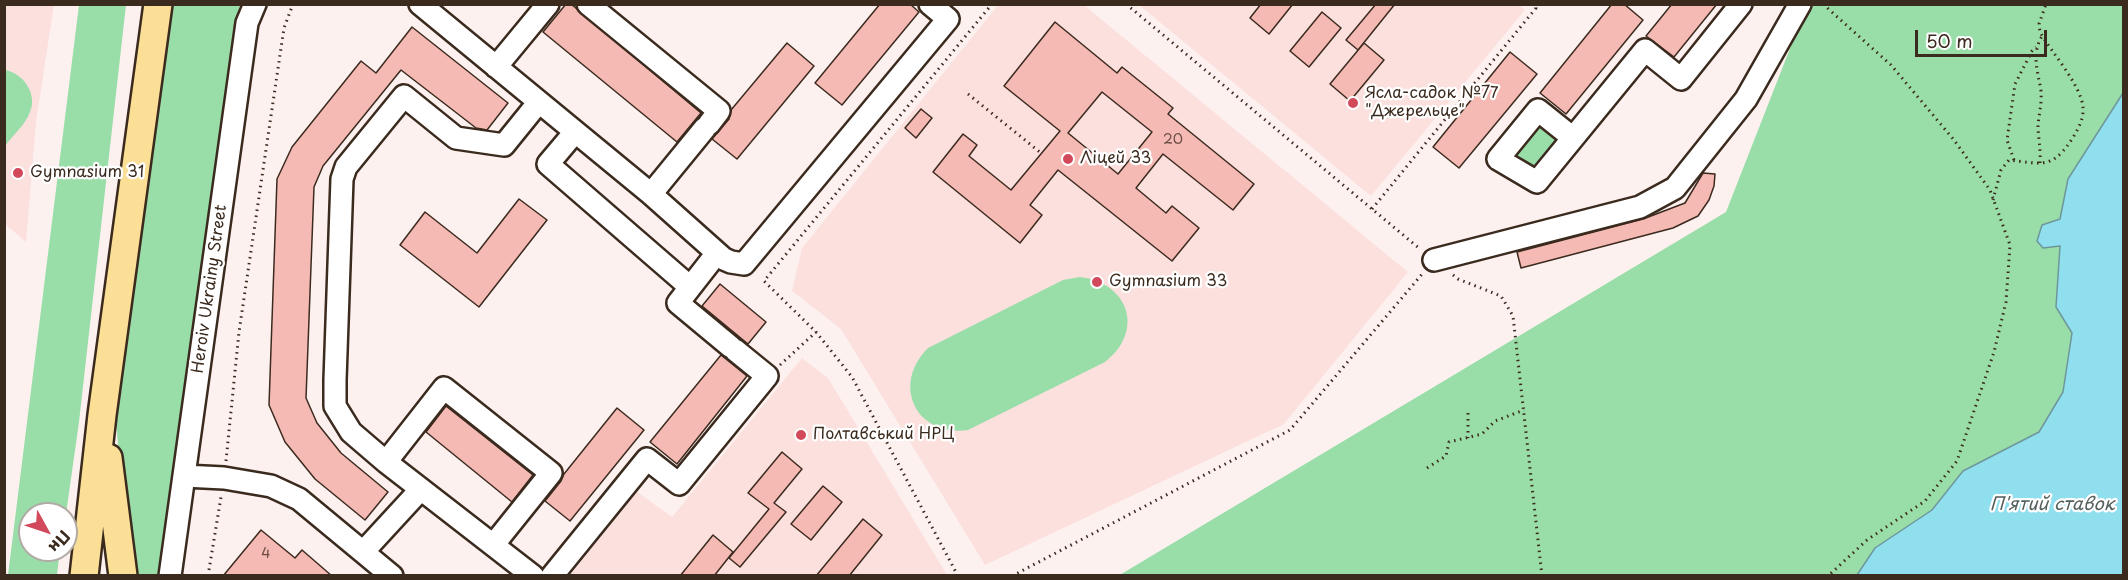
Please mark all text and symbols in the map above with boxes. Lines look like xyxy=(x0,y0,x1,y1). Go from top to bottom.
scale bar xyxy=(1918,18,2050,56)
text: 50 m xyxy=(1926,27,1973,54)
place label: Ясла-садок №77 "Джерельце" xyxy=(1365,84,1499,122)
marker: Ясла-садок №77 "Джерельце" xyxy=(1346,96,1360,110)
house number: 20 xyxy=(1163,132,1183,148)
place label: Ліцей 33 xyxy=(1080,149,1151,169)
marker: Ліцей 33 xyxy=(1061,152,1075,166)
place label: Gymnasium 31 xyxy=(30,163,144,183)
marker: Gymnasium 31 xyxy=(11,166,25,180)
street label: Heroiv Ukrainy Street xyxy=(189,204,231,374)
place label: Gymnasium 33 xyxy=(1109,272,1227,292)
marker: Gymnasium 33 xyxy=(1090,275,1104,289)
place label: Полтавський НРЦ xyxy=(813,425,955,445)
marker: Полтавський НРЦ xyxy=(794,428,808,442)
water label: П'ятий ставок xyxy=(1990,494,2114,516)
north arrow xyxy=(18,502,78,562)
text: Пн xyxy=(44,526,77,559)
house number: 4 xyxy=(261,546,271,562)

